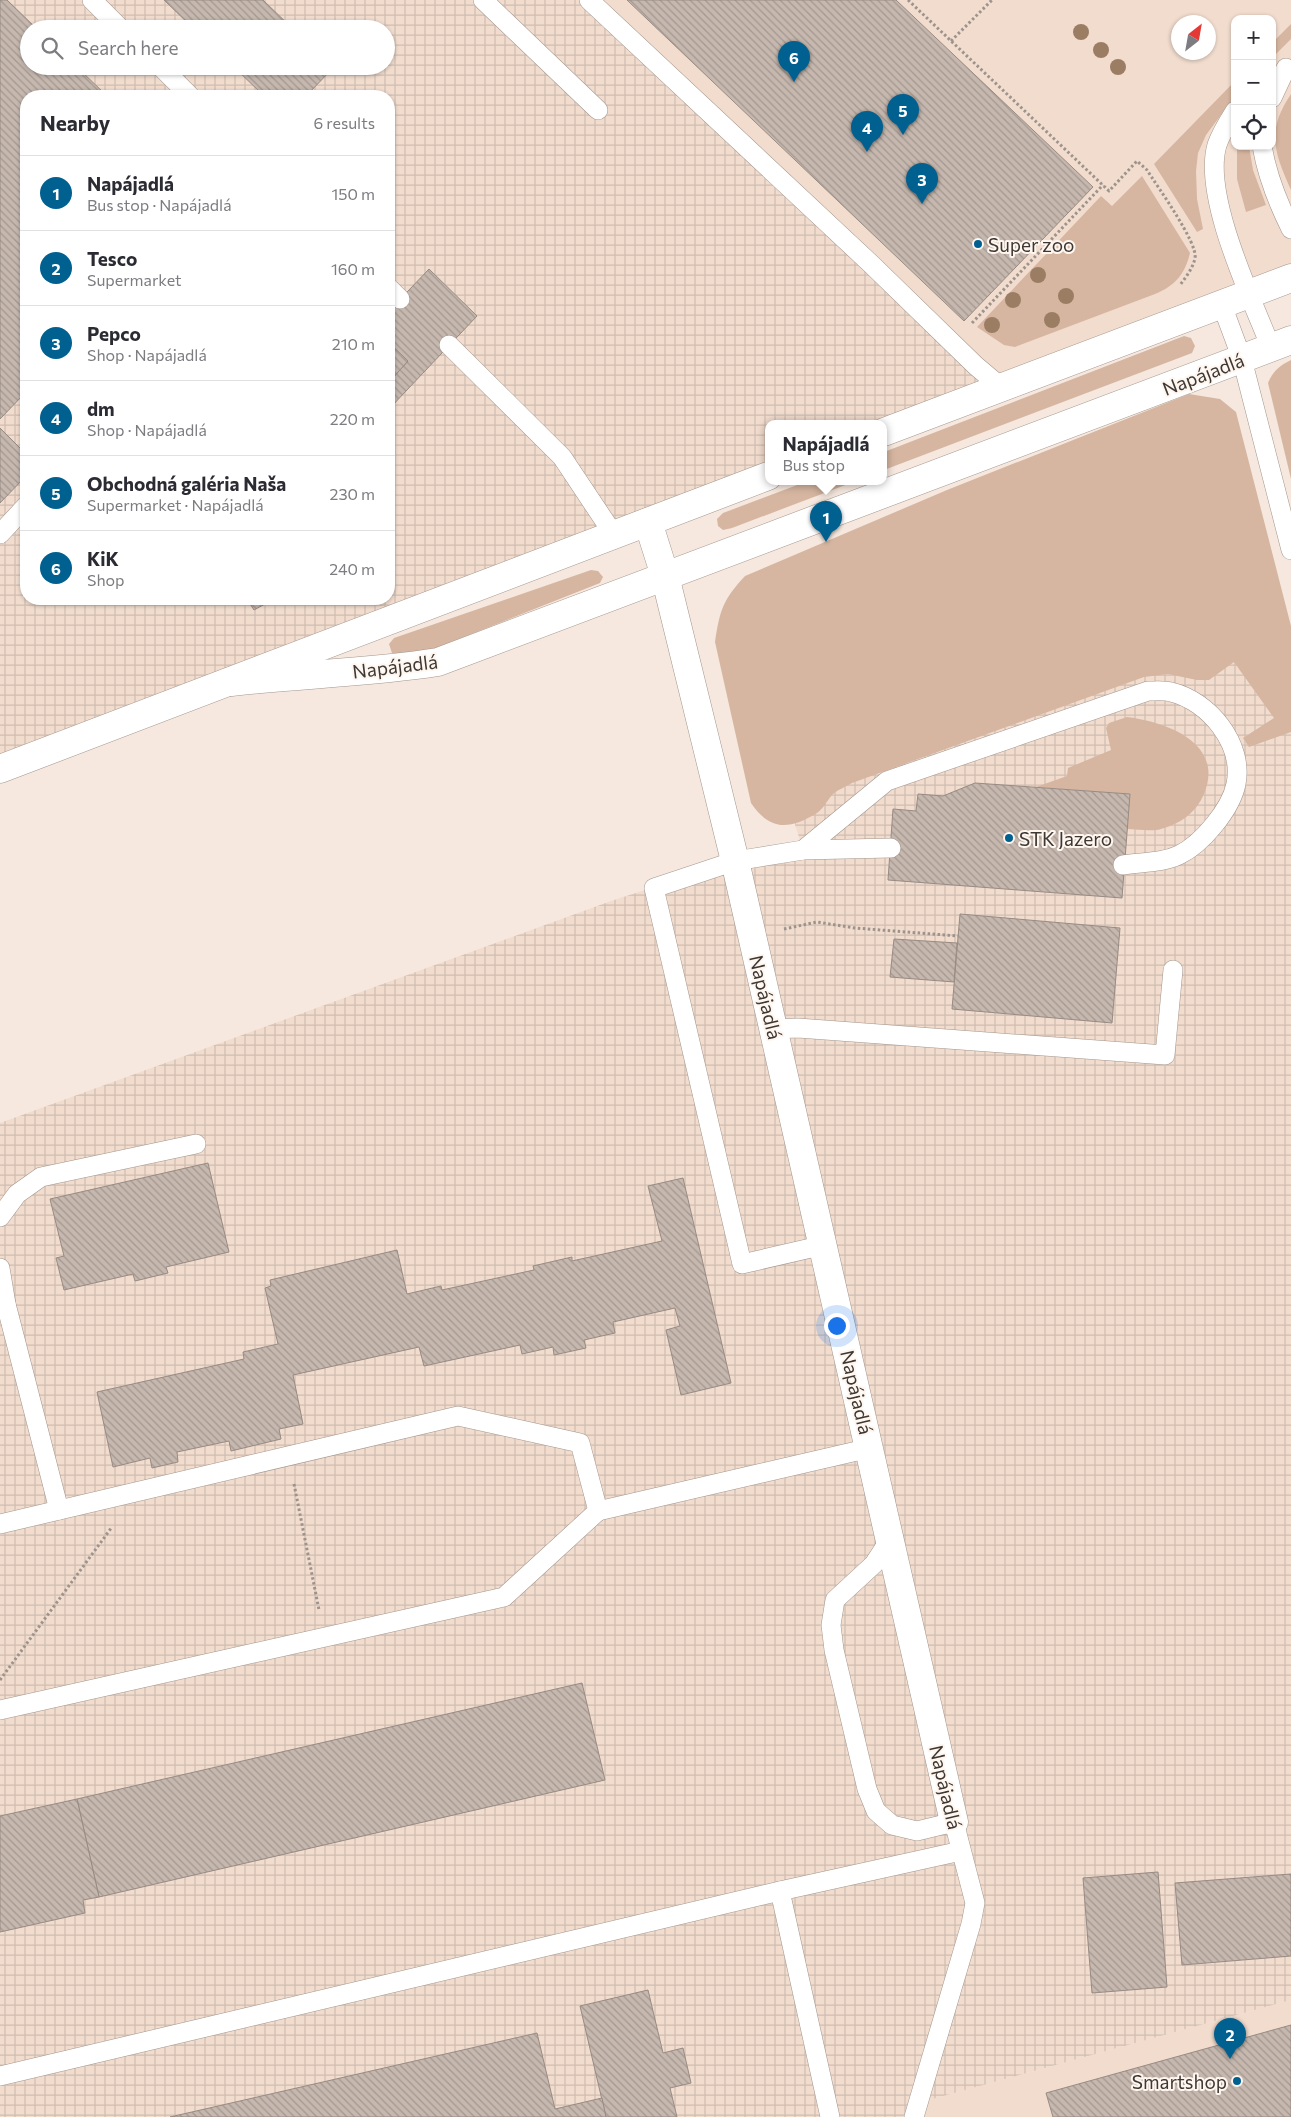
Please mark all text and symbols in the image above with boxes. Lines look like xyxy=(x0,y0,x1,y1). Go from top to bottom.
north arrow xyxy=(1171,15,1216,60)
map controls xyxy=(1231,15,1276,150)
button: + xyxy=(1231,15,1276,60)
search box xyxy=(20,20,395,75)
icon: search xyxy=(38,34,66,62)
text: Search here xyxy=(78,36,178,59)
pin: 6 xyxy=(778,41,810,82)
button: − xyxy=(1231,60,1276,105)
pin: 5 xyxy=(887,94,919,135)
button: locate xyxy=(1231,105,1276,150)
text: Nearby xyxy=(40,110,110,135)
pin: 4 xyxy=(851,111,883,152)
text: 6 results xyxy=(314,113,375,132)
pin: 3 xyxy=(906,163,938,204)
text: Napájadlá xyxy=(87,172,174,195)
text: 1 xyxy=(52,184,60,203)
text: 150 m xyxy=(332,184,375,203)
text: Bus stop · Napájadlá xyxy=(87,195,231,214)
place label: Super zoo xyxy=(988,233,1074,256)
marker: Super zoo xyxy=(972,238,984,250)
text: Tesco xyxy=(87,247,137,270)
text: 2 xyxy=(51,259,61,278)
text: 160 m xyxy=(331,259,375,278)
text: Supermarket xyxy=(87,270,182,289)
text: Pepco xyxy=(87,322,141,345)
text: 3 xyxy=(51,334,61,353)
text: 210 m xyxy=(332,334,375,353)
text: Shop · Napájadlá xyxy=(87,345,207,364)
street label: Napájadlá xyxy=(1159,348,1247,400)
text: dm xyxy=(87,397,115,420)
text: 4 xyxy=(51,409,61,428)
text: 220 m xyxy=(330,409,375,428)
text: Shop · Napájadlá xyxy=(87,420,207,439)
popup xyxy=(765,420,887,485)
text: Napájadlá xyxy=(783,432,869,455)
text: Bus stop xyxy=(783,455,845,474)
text: Obchodná galéria Naša xyxy=(87,472,286,495)
text: 5 xyxy=(51,484,61,503)
text: 230 m xyxy=(330,484,375,503)
text: Supermarket · Napájadlá xyxy=(87,495,264,514)
pin: 1 xyxy=(810,501,842,542)
text: KiK xyxy=(87,547,119,570)
text: 6 xyxy=(51,559,61,578)
text: 240 m xyxy=(329,559,375,578)
text: Shop xyxy=(87,570,125,589)
street label: Napájadlá xyxy=(351,649,439,683)
place label: STK Jazero xyxy=(1019,827,1112,850)
marker: STK Jazero xyxy=(1003,832,1015,844)
street label: Napájadlá xyxy=(745,953,787,1041)
your location xyxy=(824,1313,850,1339)
street label: Napájadlá xyxy=(836,1348,878,1436)
street label: Napájadlá xyxy=(925,1743,967,1831)
pin: 2 xyxy=(1214,2018,1246,2059)
place label: Smartshop xyxy=(1132,2070,1227,2093)
marker: Smartshop xyxy=(1231,2075,1243,2087)

